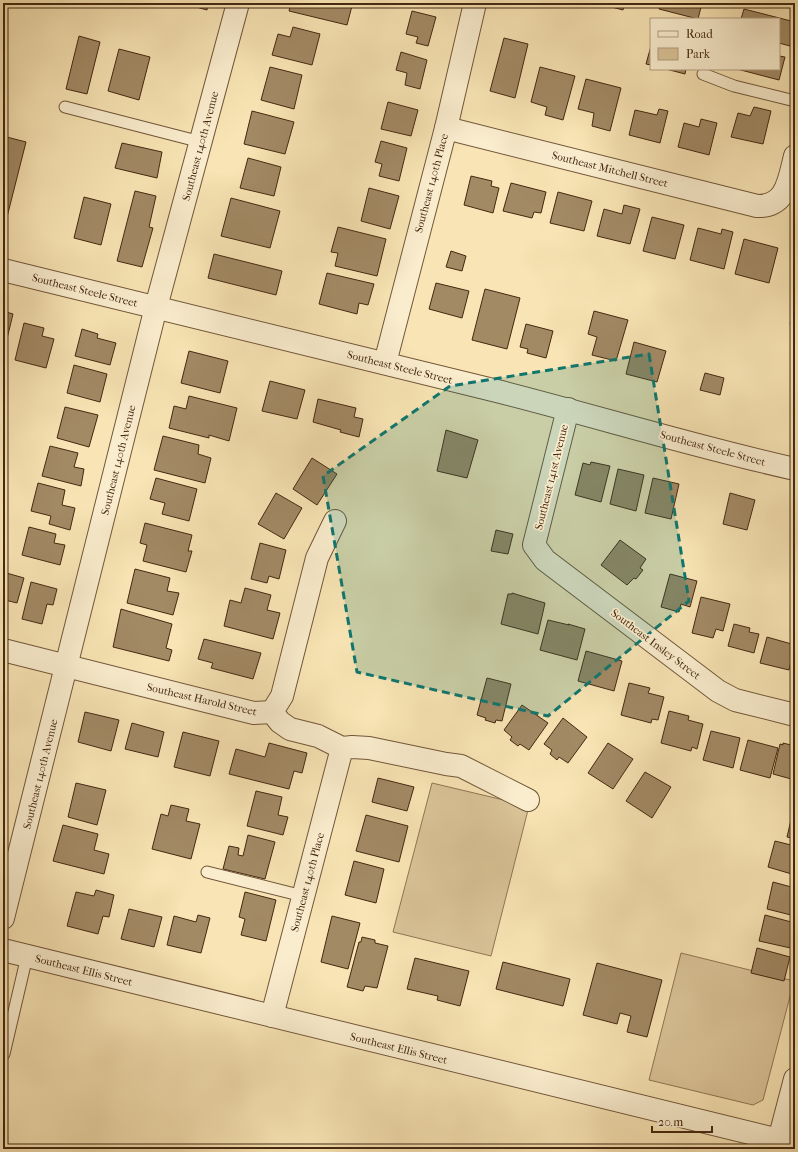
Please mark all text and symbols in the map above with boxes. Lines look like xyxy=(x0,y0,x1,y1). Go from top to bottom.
legend xyxy=(650,18,780,70)
text: Road xyxy=(686,27,713,41)
text: Park xyxy=(686,47,711,61)
street label: Southeast 140th Avenue xyxy=(180,89,221,202)
street label: Southeast 140th Place xyxy=(412,132,451,234)
street label: Southeast Mitchell Street xyxy=(550,149,669,190)
street label: Southeast Steele Street xyxy=(31,271,139,310)
street label: Southeast Steele Street xyxy=(346,348,454,387)
street label: Southeast 140th Avenue xyxy=(99,403,139,516)
street label: Southeast 141st Avenue xyxy=(532,422,571,531)
street label: Southeast Steele Street xyxy=(659,428,767,469)
street label: Southeast Insley Street xyxy=(608,607,703,682)
street label: Southeast Harold Street xyxy=(146,680,258,718)
street label: Southeast 140th Avenue xyxy=(21,717,61,830)
street label: Southeast 140th Place xyxy=(288,831,327,933)
street label: Southeast Ellis Street xyxy=(34,952,134,989)
street label: Southeast Ellis Street xyxy=(349,1030,449,1067)
scale bar xyxy=(652,1108,712,1134)
text: 20 m xyxy=(658,1115,683,1129)

